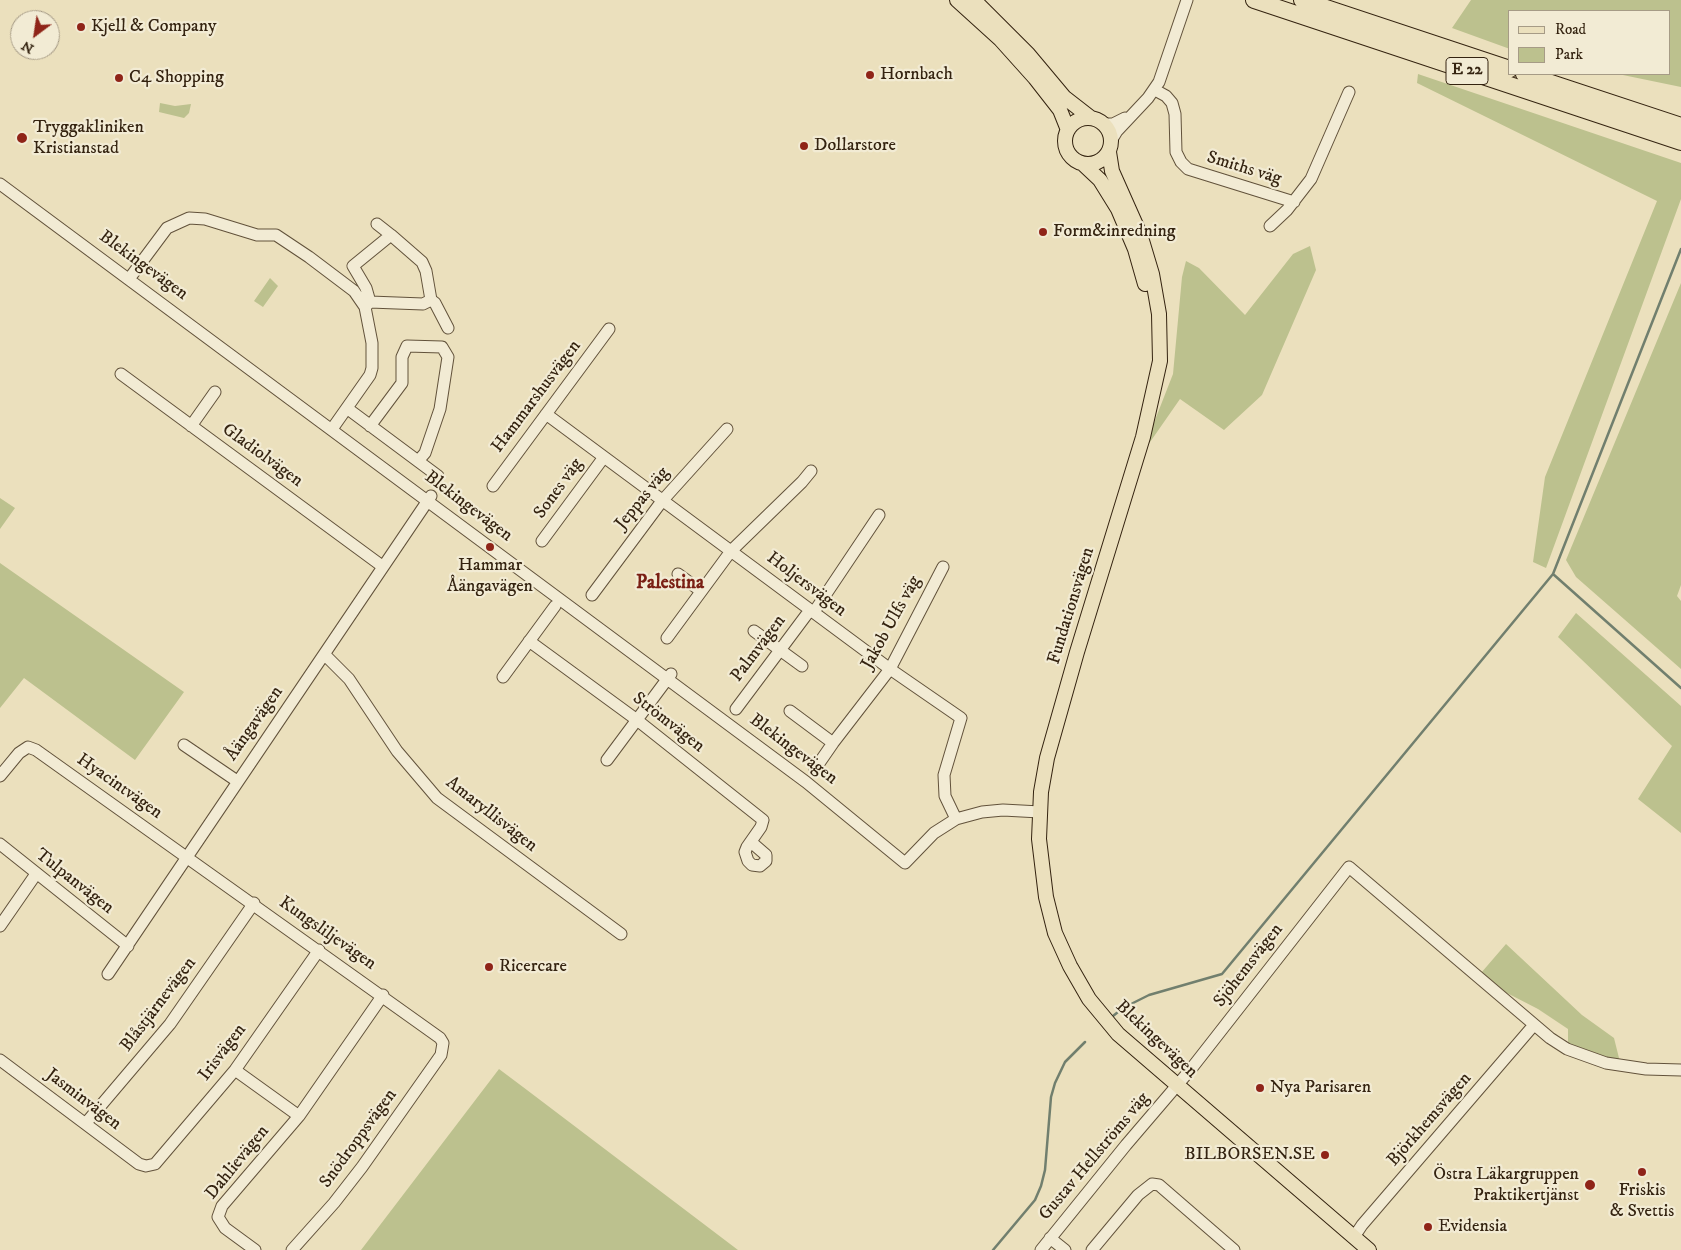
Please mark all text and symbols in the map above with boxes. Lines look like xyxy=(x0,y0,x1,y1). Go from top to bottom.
north arrow xyxy=(10,10,60,60)
legend xyxy=(1508,10,1671,75)
place label: Kjell & Company xyxy=(91,16,216,38)
text: Road xyxy=(1555,20,1586,39)
marker: Kjell & Company xyxy=(75,21,87,33)
text: N xyxy=(18,36,37,58)
text: Park xyxy=(1555,45,1583,64)
road number: E 22 xyxy=(1446,58,1488,84)
place label: Hornbach xyxy=(880,64,953,86)
place label: C4 Shopping xyxy=(129,67,224,89)
marker: Hornbach xyxy=(864,69,876,81)
marker: C4 Shopping xyxy=(113,72,125,84)
place label: Tryggakliniken Kristianstad xyxy=(33,117,144,160)
marker: Tryggakliniken Kristianstad xyxy=(15,131,29,145)
place label: Dollarstore xyxy=(814,135,896,157)
marker: Dollarstore xyxy=(798,140,810,152)
street label: Smiths väg xyxy=(1204,147,1284,191)
place label: Form&inredning xyxy=(1053,221,1176,243)
marker: Form&inredning xyxy=(1037,226,1049,238)
street label: Blekingevägen xyxy=(94,227,192,305)
street label: Hammarshusvägen xyxy=(488,336,586,458)
street label: Gladiolvägen xyxy=(217,420,307,492)
street label: Sones väg xyxy=(530,455,588,523)
street label: Jeppas väg xyxy=(611,463,675,535)
street label: Blekingevägen xyxy=(420,467,516,547)
marker: Hammar Åängavägen xyxy=(484,541,496,553)
street label: Fundationsvägen xyxy=(1044,545,1100,667)
street label: Holjersvägen xyxy=(762,548,850,622)
place label: Hammar Åängavägen xyxy=(447,555,533,598)
street label: Jakob Ulfs väg xyxy=(857,572,927,674)
district label: Palestina xyxy=(636,573,704,595)
street label: Palmvägen xyxy=(727,611,791,687)
street label: Åängavägen xyxy=(221,683,289,765)
street label: Strömvägen xyxy=(628,688,708,758)
street label: Blekingevägen xyxy=(745,710,841,790)
street label: Hyacintvägen xyxy=(72,750,166,824)
street label: Amaryllisvägen xyxy=(441,773,541,857)
street label: Tulpanvägen xyxy=(30,845,118,919)
street label: Kungsliljevägen xyxy=(274,893,380,975)
street label: Sjöhemsvägen xyxy=(1210,920,1288,1012)
street label: Blåstjärnevägen xyxy=(116,953,202,1057)
place label: Ricercare xyxy=(499,956,567,978)
marker: Ricercare xyxy=(483,961,495,973)
street label: Blekingevägen xyxy=(1110,996,1202,1084)
street label: Irisvägen xyxy=(195,1020,251,1086)
street label: Jasminvägen xyxy=(41,1065,125,1135)
street label: Björkhemsvägen xyxy=(1383,1069,1477,1171)
place label: Nya Parisaren xyxy=(1270,1077,1371,1099)
marker: Nya Parisaren xyxy=(1254,1082,1266,1094)
street label: Snödroppsvägen xyxy=(316,1085,402,1193)
street label: Gustav Hellströms väg xyxy=(1035,1089,1155,1225)
street label: Dahlievägen xyxy=(202,1122,274,1204)
place label: BILBORSEN.SE xyxy=(1184,1144,1315,1166)
marker: BILBORSEN.SE xyxy=(1319,1149,1331,1161)
place label: Östra Läkargruppen Praktikertjänst xyxy=(1433,1164,1579,1206)
marker: Friskis & Svettis xyxy=(1636,1166,1648,1178)
marker: Östra Läkargruppen Praktikertjänst xyxy=(1583,1178,1597,1192)
place label: Friskis & Svettis xyxy=(1610,1180,1674,1222)
place label: Evidensia xyxy=(1438,1216,1507,1238)
marker: Evidensia xyxy=(1422,1221,1434,1233)

